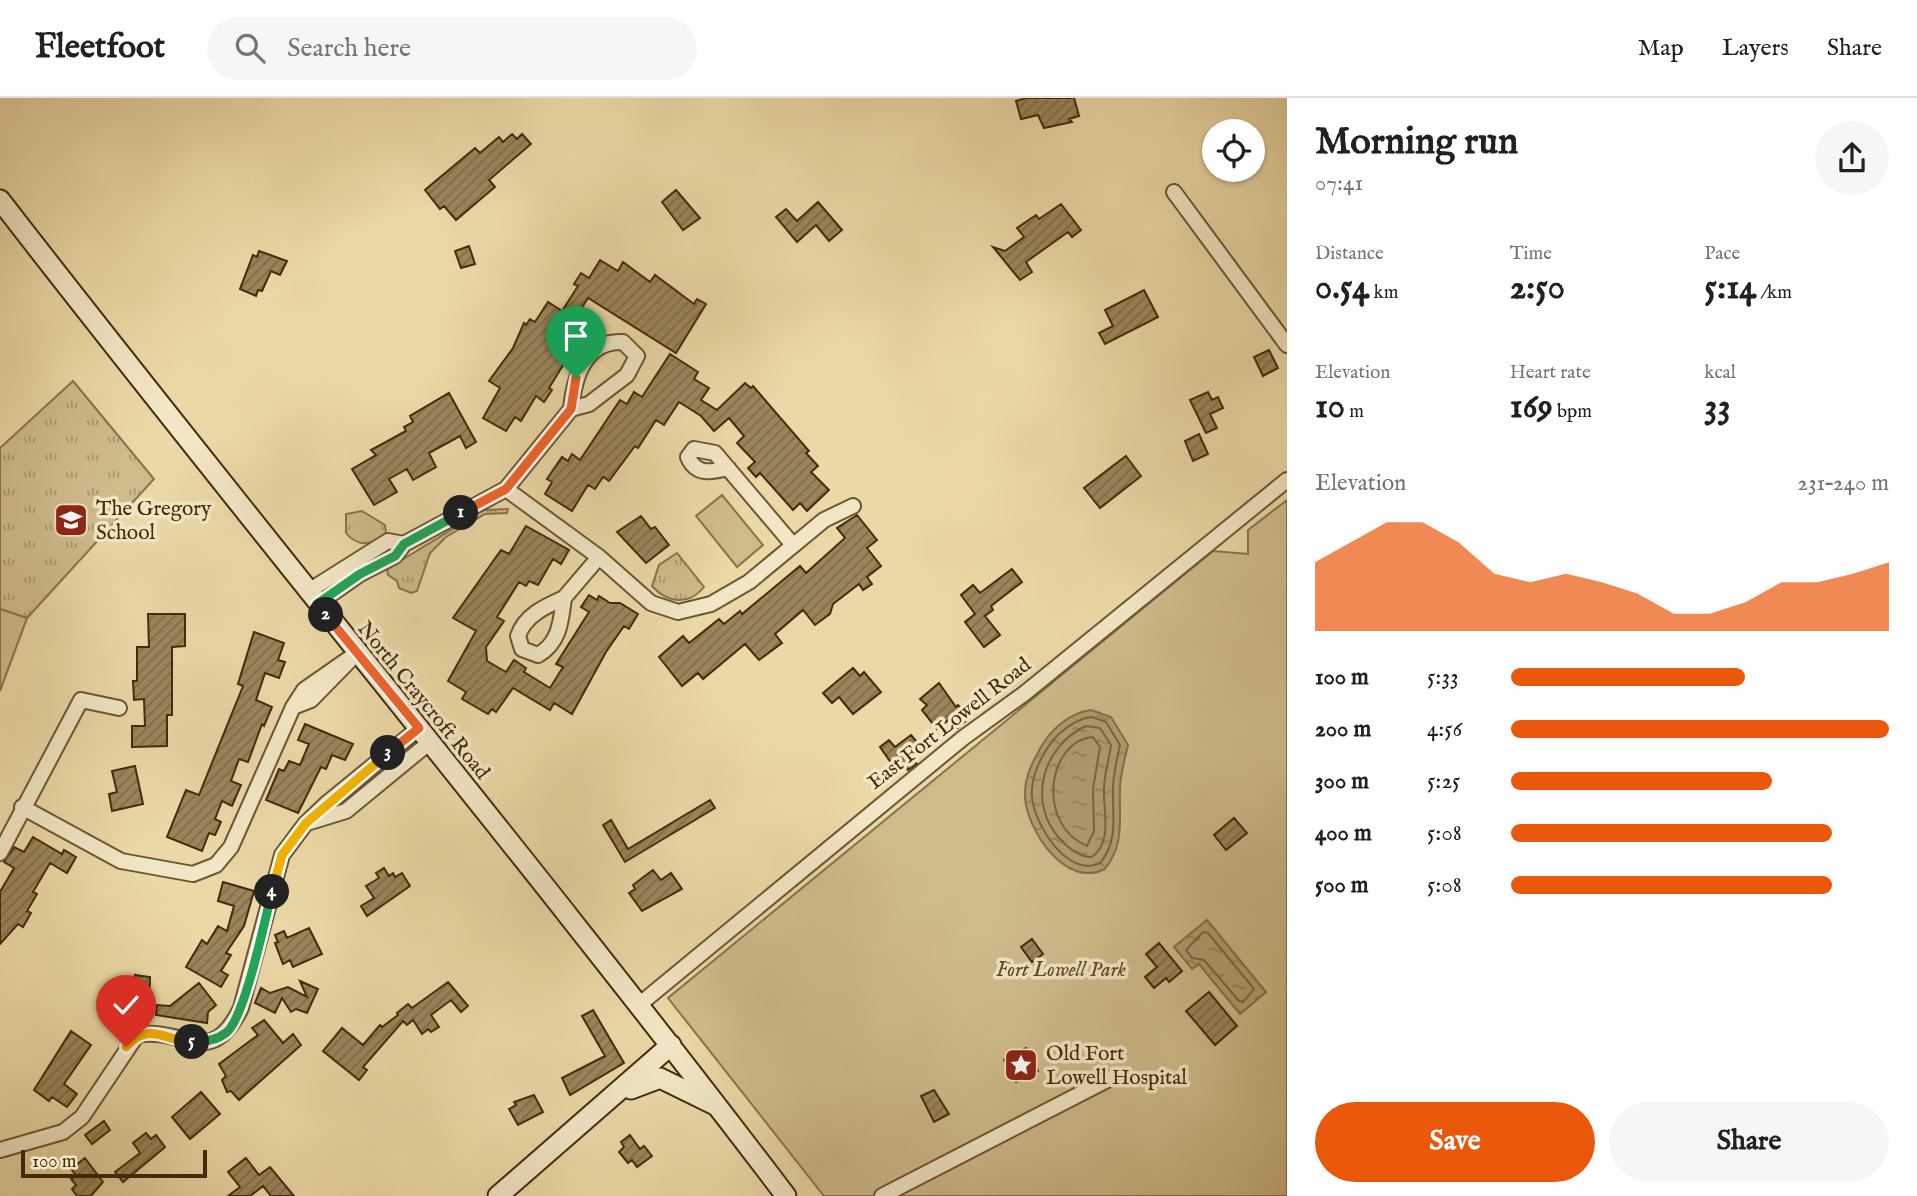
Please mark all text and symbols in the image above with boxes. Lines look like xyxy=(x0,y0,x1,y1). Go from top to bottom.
search box xyxy=(207,17,697,80)
text: Fleetfoot xyxy=(35,27,165,69)
icon: search xyxy=(231,29,269,67)
text: Search here xyxy=(287,32,411,65)
text: Map xyxy=(1638,33,1684,64)
text: Layers xyxy=(1722,33,1789,64)
text: Share xyxy=(1827,33,1882,64)
map controls xyxy=(1202,119,1265,182)
button: locate xyxy=(1202,119,1265,182)
text: Morning run xyxy=(1315,119,1518,167)
button: share xyxy=(1815,121,1889,195)
text: 07:41 xyxy=(1315,169,1363,198)
text: Distance xyxy=(1315,242,1384,266)
text: Time xyxy=(1510,242,1552,266)
text: Pace xyxy=(1704,242,1740,266)
text: 0.54 xyxy=(1315,266,1369,311)
text: 2:50 xyxy=(1510,266,1565,311)
text: 5:14 xyxy=(1704,266,1756,311)
text: km xyxy=(1369,281,1398,305)
text: /km xyxy=(1756,281,1792,305)
pin xyxy=(546,306,606,378)
icon: arrive xyxy=(557,317,595,355)
text: Elevation xyxy=(1315,361,1390,385)
text: Heart rate xyxy=(1510,361,1591,385)
text: kcal xyxy=(1704,361,1736,385)
text: 10 xyxy=(1315,385,1345,430)
text: 169 xyxy=(1510,385,1553,430)
text: 33 xyxy=(1704,385,1730,430)
text: m xyxy=(1345,400,1364,424)
text: bpm xyxy=(1553,400,1592,424)
text: Elevation xyxy=(1315,469,1406,498)
text: 231–240 m xyxy=(1797,469,1889,498)
place label: The Gregory School xyxy=(96,496,212,547)
pin: 1 xyxy=(444,496,478,530)
text: 1 xyxy=(457,500,464,524)
school or university icon: The Gregory School xyxy=(52,501,90,539)
pin: 2 xyxy=(308,598,344,632)
text: 2 xyxy=(321,602,330,626)
street label: North Craycroft Road xyxy=(351,616,495,786)
street label: East Fort Lowell Road xyxy=(863,652,1038,796)
text: 100 m xyxy=(1315,663,1369,692)
text: 5:33 xyxy=(1427,663,1459,692)
text: 200 m xyxy=(1315,715,1371,744)
text: 4:56 xyxy=(1427,715,1462,744)
pin: 3 xyxy=(370,736,406,770)
text: 3 xyxy=(384,740,391,764)
text: 300 m xyxy=(1315,767,1369,796)
text: 5:25 xyxy=(1427,767,1460,796)
text: 400 m xyxy=(1315,819,1372,848)
text: 5:08 xyxy=(1427,819,1462,848)
text: 500 m xyxy=(1315,871,1369,900)
text: 5:08 xyxy=(1427,871,1462,900)
pin: 4 xyxy=(254,874,290,910)
text: 4 xyxy=(267,879,276,903)
park label: Fort Lowell Park xyxy=(996,957,1127,984)
pin xyxy=(96,975,156,1047)
icon: check xyxy=(107,986,145,1024)
pin: 5 xyxy=(174,1024,210,1060)
text: 5 xyxy=(188,1029,195,1053)
place label: Old Fort Lowell Hospital xyxy=(1046,1041,1187,1092)
place icon: Old Fort Lowell Hospital xyxy=(1002,1046,1040,1084)
button: Save xyxy=(1315,1102,1595,1182)
button: Share xyxy=(1609,1102,1889,1182)
scale bar xyxy=(21,1147,206,1179)
text: 100 m xyxy=(32,1150,76,1174)

